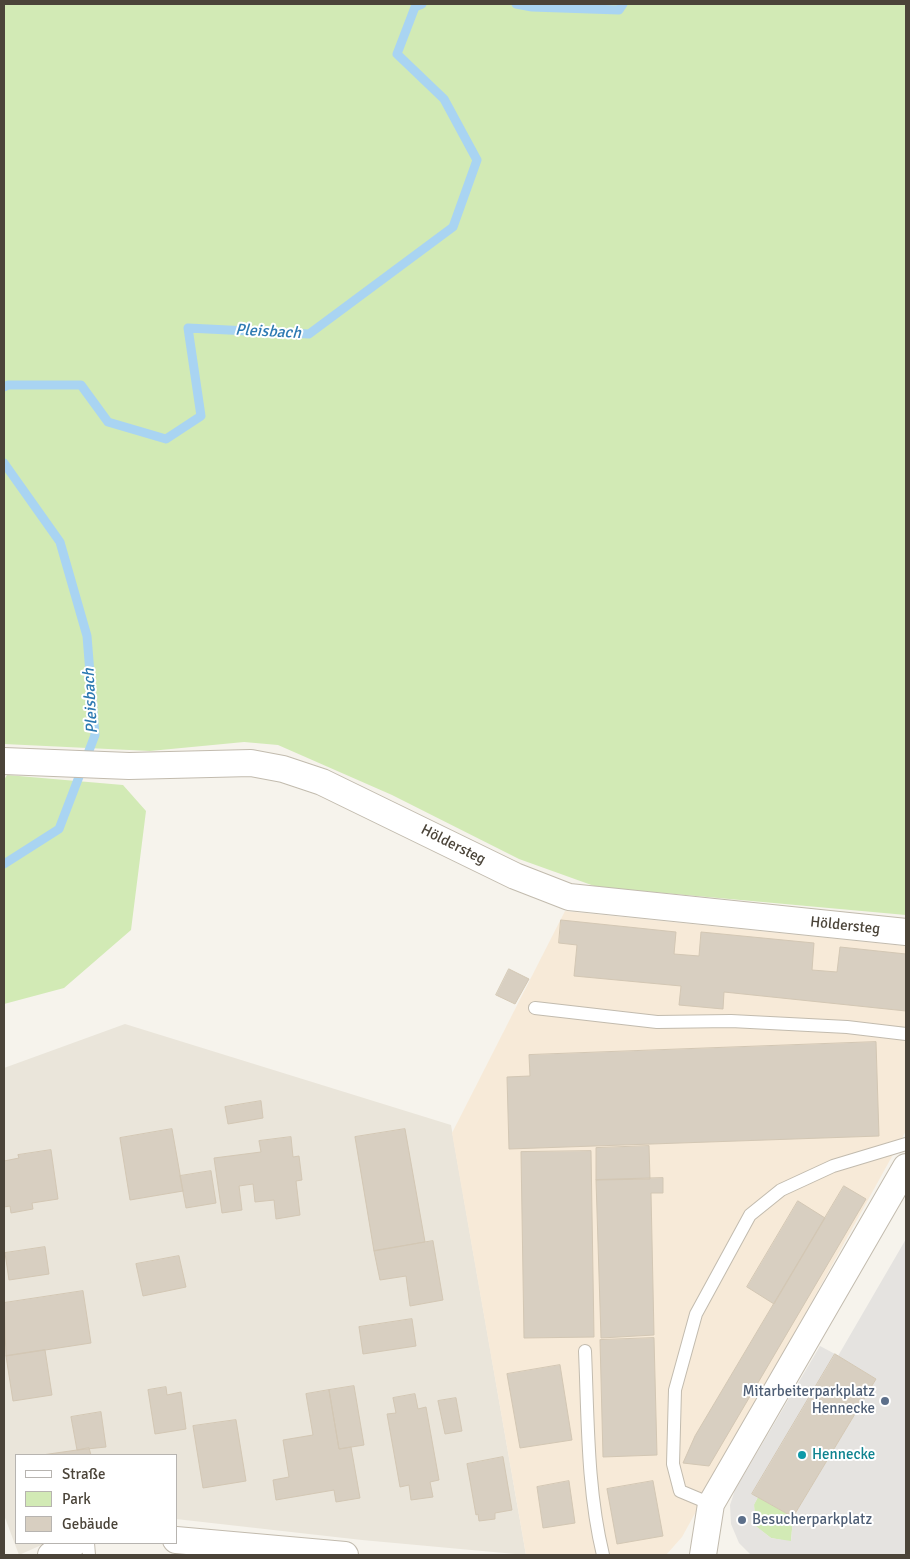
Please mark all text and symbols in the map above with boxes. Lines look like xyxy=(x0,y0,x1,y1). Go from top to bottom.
water label: Pleisbach xyxy=(235,321,301,343)
water label: Pleisbach xyxy=(80,668,102,734)
street label: Höldersteg xyxy=(418,821,488,869)
street label: Höldersteg xyxy=(809,913,881,939)
place label: Mitarbeiterparkplatz Hennecke xyxy=(742,1383,875,1418)
marker: Mitarbeiterparkplatz Hennecke xyxy=(879,1395,891,1407)
place label: Hennecke xyxy=(812,1446,875,1464)
marker: Hennecke xyxy=(796,1449,808,1461)
legend xyxy=(15,1454,178,1544)
text: Straße xyxy=(62,1465,106,1483)
text: Park xyxy=(62,1490,91,1508)
place label: Besucherparkplatz xyxy=(752,1511,872,1529)
marker: Besucherparkplatz xyxy=(736,1514,748,1526)
text: Gebäude xyxy=(62,1515,118,1533)

